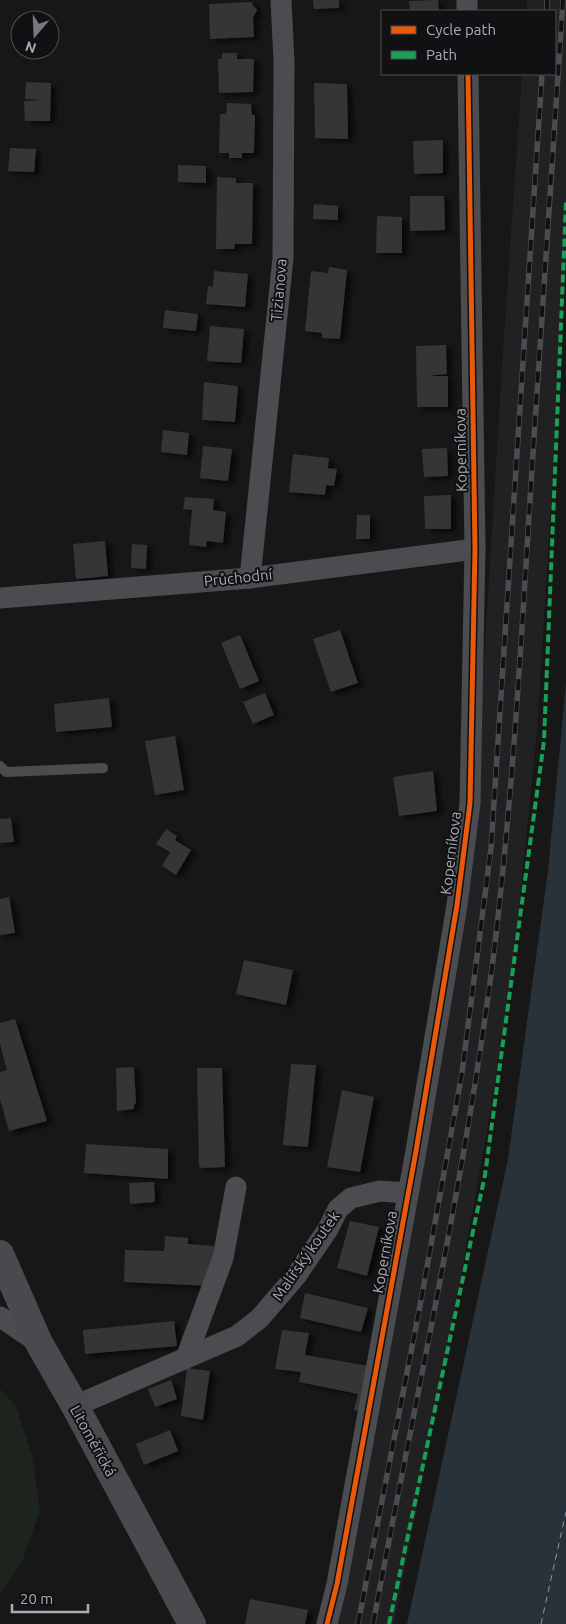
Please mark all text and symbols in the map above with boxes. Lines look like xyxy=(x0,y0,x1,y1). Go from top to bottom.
north arrow xyxy=(10,10,60,60)
legend xyxy=(381,10,556,75)
text: Cycle path xyxy=(426,21,496,38)
text: N xyxy=(23,38,38,57)
text: Path xyxy=(426,46,457,63)
street label: Tizianova xyxy=(267,258,290,322)
street label: Koperníkova xyxy=(451,408,470,492)
street label: Průchodní xyxy=(203,565,273,590)
street label: Koperníkova xyxy=(437,810,464,896)
street label: Malířský koutek xyxy=(268,1207,343,1304)
street label: Koperníkova xyxy=(369,1209,400,1295)
street label: Litoměřická xyxy=(67,1402,120,1479)
scale bar xyxy=(12,1582,89,1614)
text: 20 m xyxy=(20,1590,53,1607)

